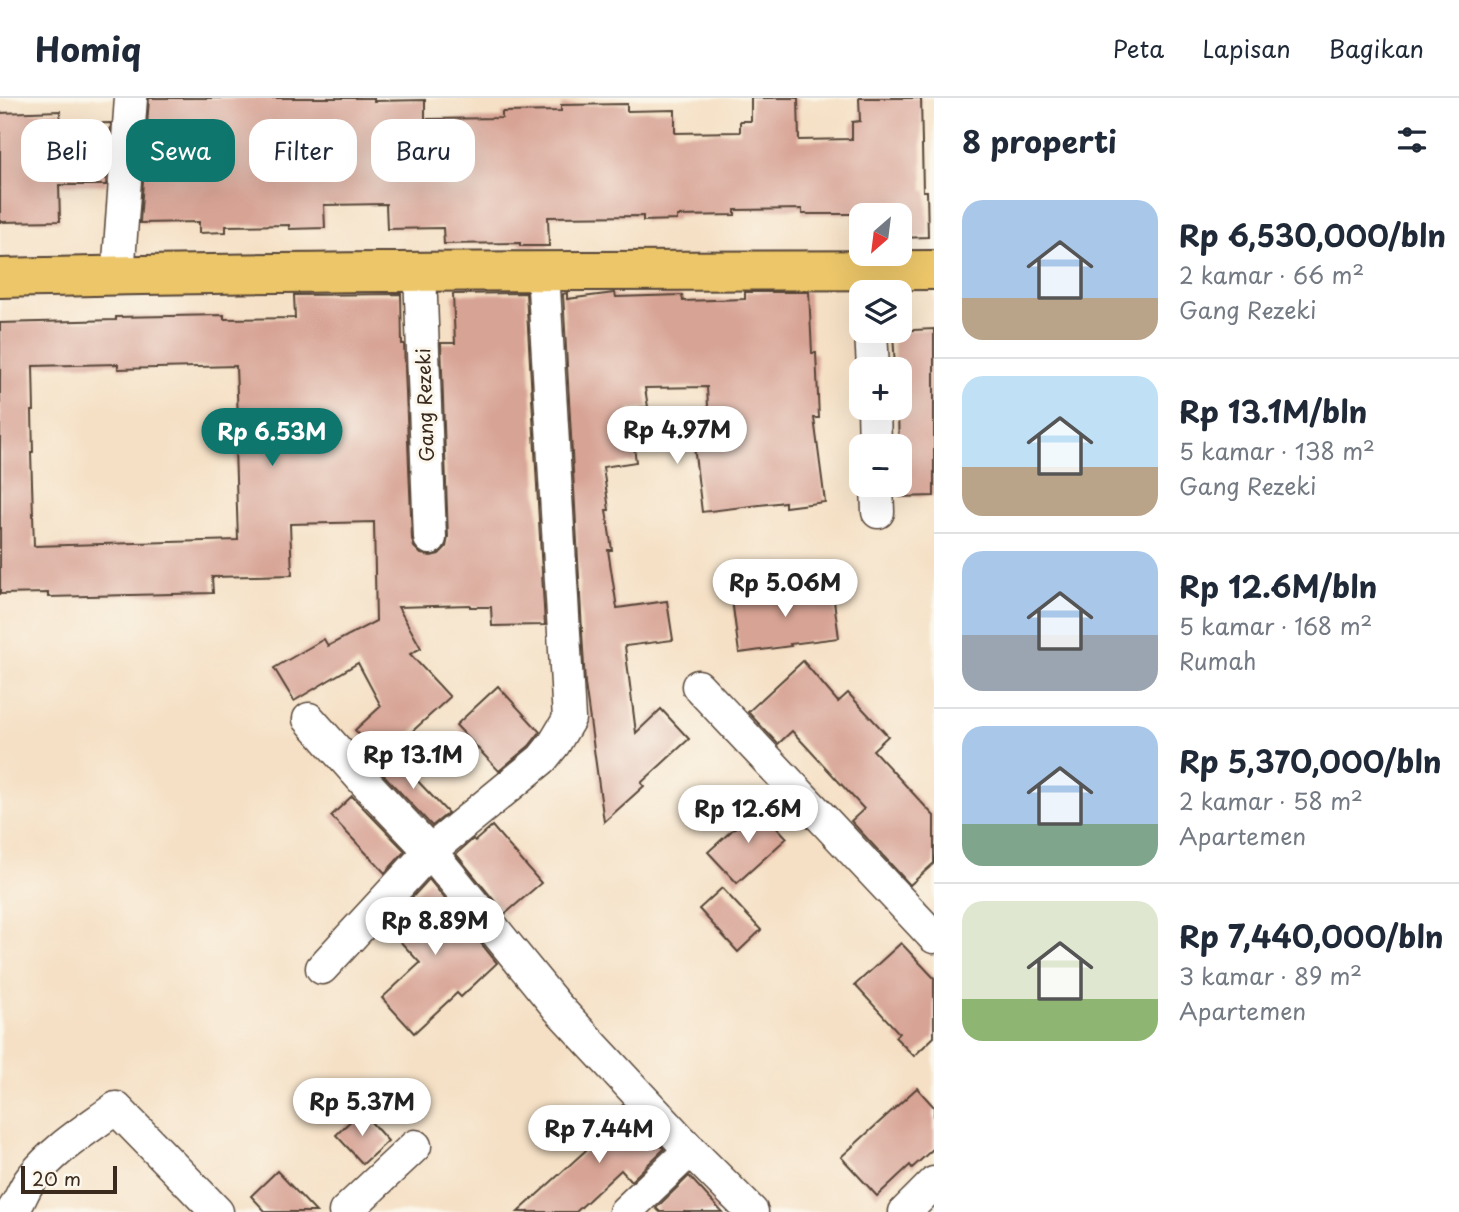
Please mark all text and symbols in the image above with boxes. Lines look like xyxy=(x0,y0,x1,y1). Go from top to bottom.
text: Homiq xyxy=(35,23,141,73)
text: Peta xyxy=(1113,30,1164,66)
text: Lapisan xyxy=(1202,30,1291,66)
text: Bagikan xyxy=(1329,30,1424,66)
text: 8 properti xyxy=(962,118,1117,163)
chip: Beli xyxy=(21,119,112,182)
chip: Sewa xyxy=(126,119,235,182)
chip: Filter xyxy=(249,119,357,182)
chip: Baru xyxy=(371,119,475,182)
icon: filters xyxy=(1393,121,1431,159)
north arrow xyxy=(849,203,912,266)
map controls xyxy=(849,203,912,497)
text: Rp 6,530,000/bln xyxy=(1179,212,1446,257)
icon: home xyxy=(1018,228,1102,312)
text: 2 kamar · 66 m² xyxy=(1179,257,1364,292)
button: layers xyxy=(849,280,912,343)
text: Gang Rezeki xyxy=(1179,292,1317,327)
street label: Gang Rezeki xyxy=(408,348,440,462)
button: + xyxy=(849,357,912,420)
text: Rp 13.1M/bln xyxy=(1179,388,1367,433)
icon: home xyxy=(1018,404,1102,488)
pin: Rp 4.97M xyxy=(605,406,749,466)
pin: Rp 6.53M xyxy=(200,408,344,468)
text: Rp 4.97M xyxy=(623,411,731,446)
text: Rp 6.53M xyxy=(217,413,327,448)
text: 5 kamar · 138 m² xyxy=(1179,433,1375,468)
button: − xyxy=(849,434,912,497)
text: Gang Rezeki xyxy=(1179,468,1317,503)
pin: Rp 5.06M xyxy=(713,560,857,619)
text: Rp 12.6M/bln xyxy=(1179,563,1377,608)
text: Rp 5.06M xyxy=(729,564,841,599)
icon: home xyxy=(1018,579,1102,663)
text: 5 kamar · 168 m² xyxy=(1179,608,1372,643)
text: Rumah xyxy=(1179,643,1256,678)
pin: Rp 13.1M xyxy=(341,732,485,791)
text: Rp 13.1M xyxy=(363,736,463,771)
text: Rp 5,370,000/bln xyxy=(1179,738,1442,783)
icon: home xyxy=(1018,754,1102,838)
text: 2 kamar · 58 m² xyxy=(1179,783,1363,818)
pin: Rp 12.6M xyxy=(676,786,820,845)
text: Rp 12.6M xyxy=(694,790,802,825)
text: Apartemen xyxy=(1179,818,1306,853)
pin: Rp 8.89M xyxy=(363,898,507,957)
text: Rp 8.89M xyxy=(381,902,489,937)
text: Rp 7,440,000/bln xyxy=(1179,913,1443,958)
icon: home xyxy=(1018,929,1102,1013)
text: 3 kamar · 89 m² xyxy=(1179,958,1362,993)
text: Apartemen xyxy=(1179,993,1306,1028)
pin: Rp 5.37M xyxy=(290,1079,434,1138)
text: Rp 5.37M xyxy=(309,1083,415,1118)
pin: Rp 7.44M xyxy=(527,1105,671,1165)
text: Rp 7.44M xyxy=(544,1110,654,1145)
scale bar xyxy=(21,1163,117,1195)
text: 20 m xyxy=(32,1164,81,1192)

